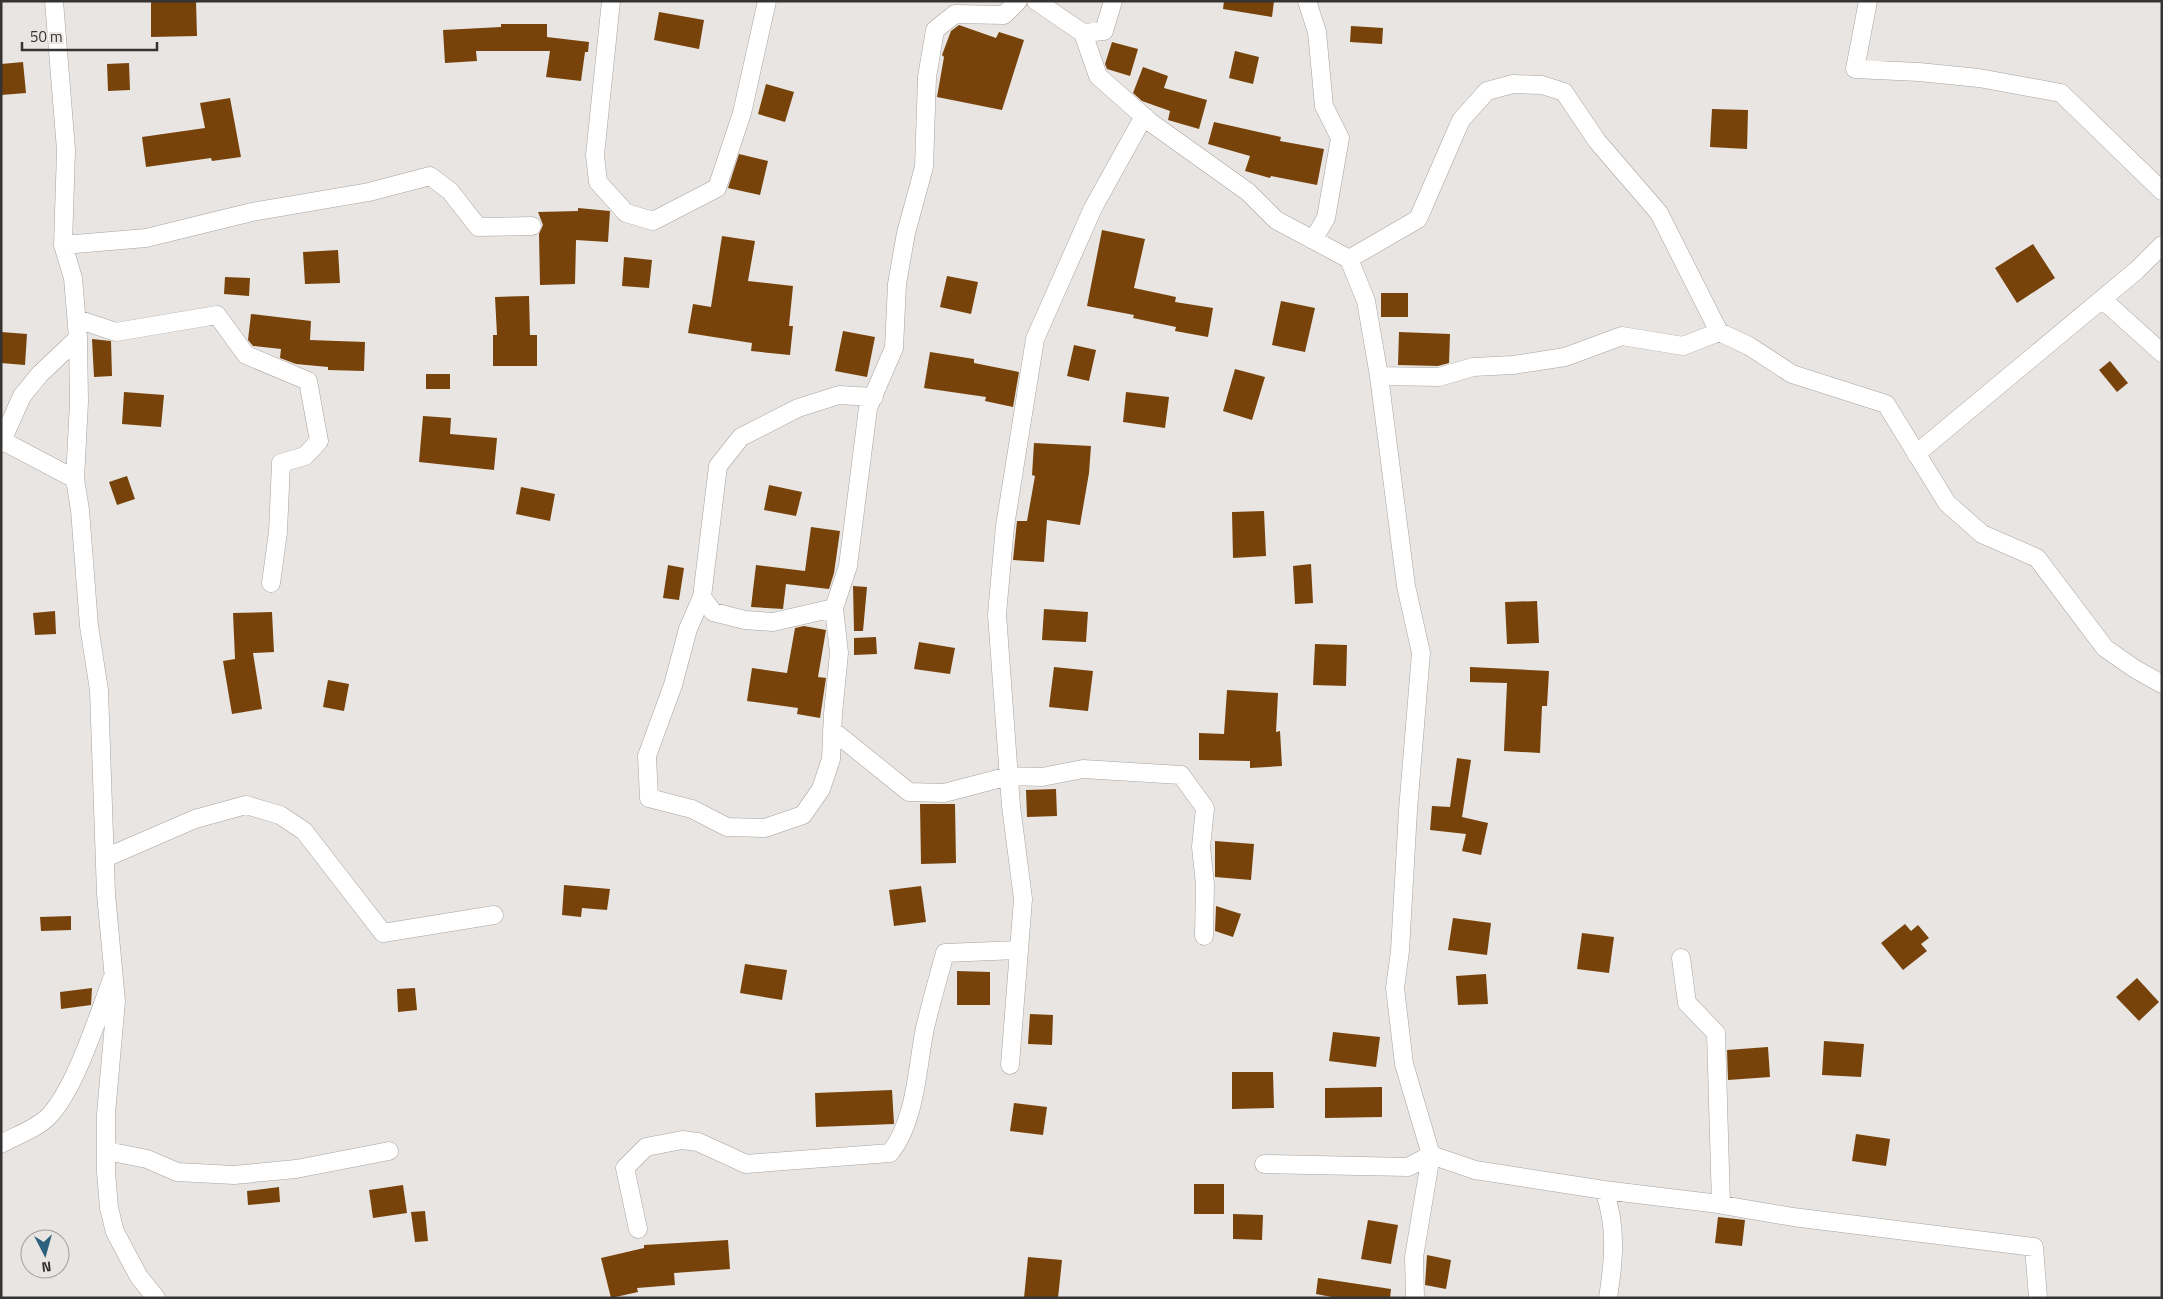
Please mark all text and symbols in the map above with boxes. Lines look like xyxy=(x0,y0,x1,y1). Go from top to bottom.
scale bar xyxy=(22,20,158,52)
text: 50 m xyxy=(30,25,63,48)
north arrow xyxy=(20,1229,70,1279)
text: N xyxy=(40,1256,52,1278)

